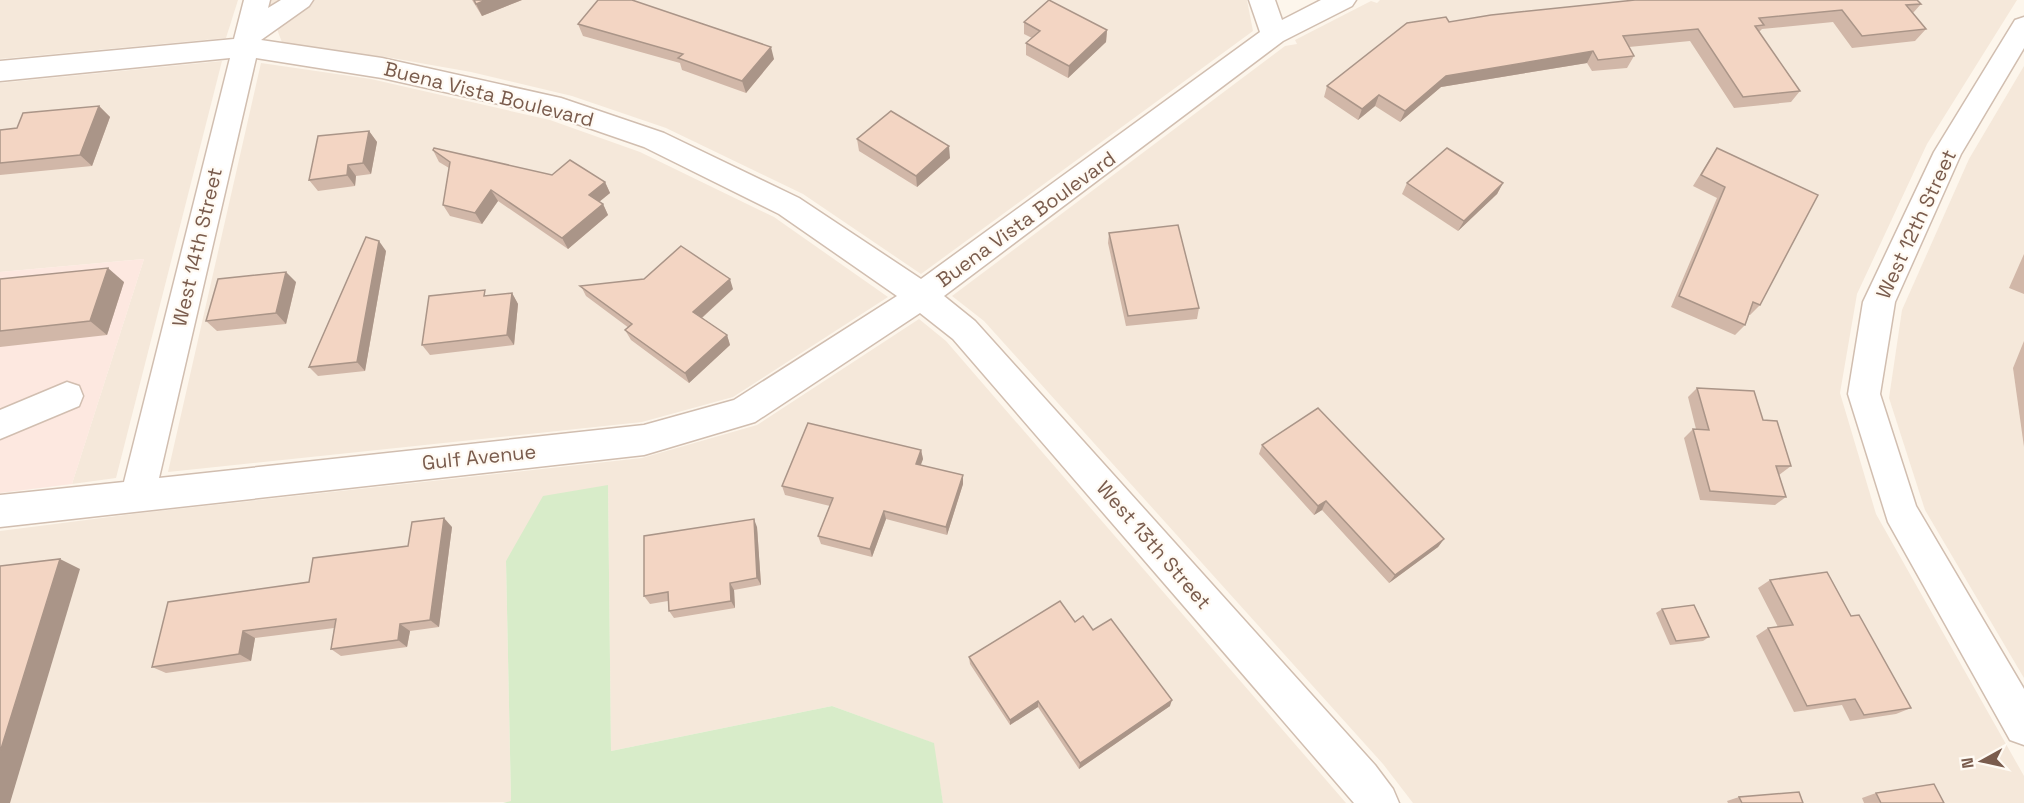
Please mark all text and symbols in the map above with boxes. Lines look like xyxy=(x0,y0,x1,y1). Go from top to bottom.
street label: Buena Vista Boulevard xyxy=(381,55,597,133)
street label: Buena Vista Boulevard xyxy=(931,145,1121,293)
street label: West 12th Street xyxy=(1870,145,1962,303)
street label: West 14th Street xyxy=(166,165,228,329)
street label: Gulf Avenue xyxy=(421,438,537,476)
street label: West 13th Street xyxy=(1091,475,1217,615)
north arrow xyxy=(1952,731,2012,791)
text: N xyxy=(1956,756,1979,770)

